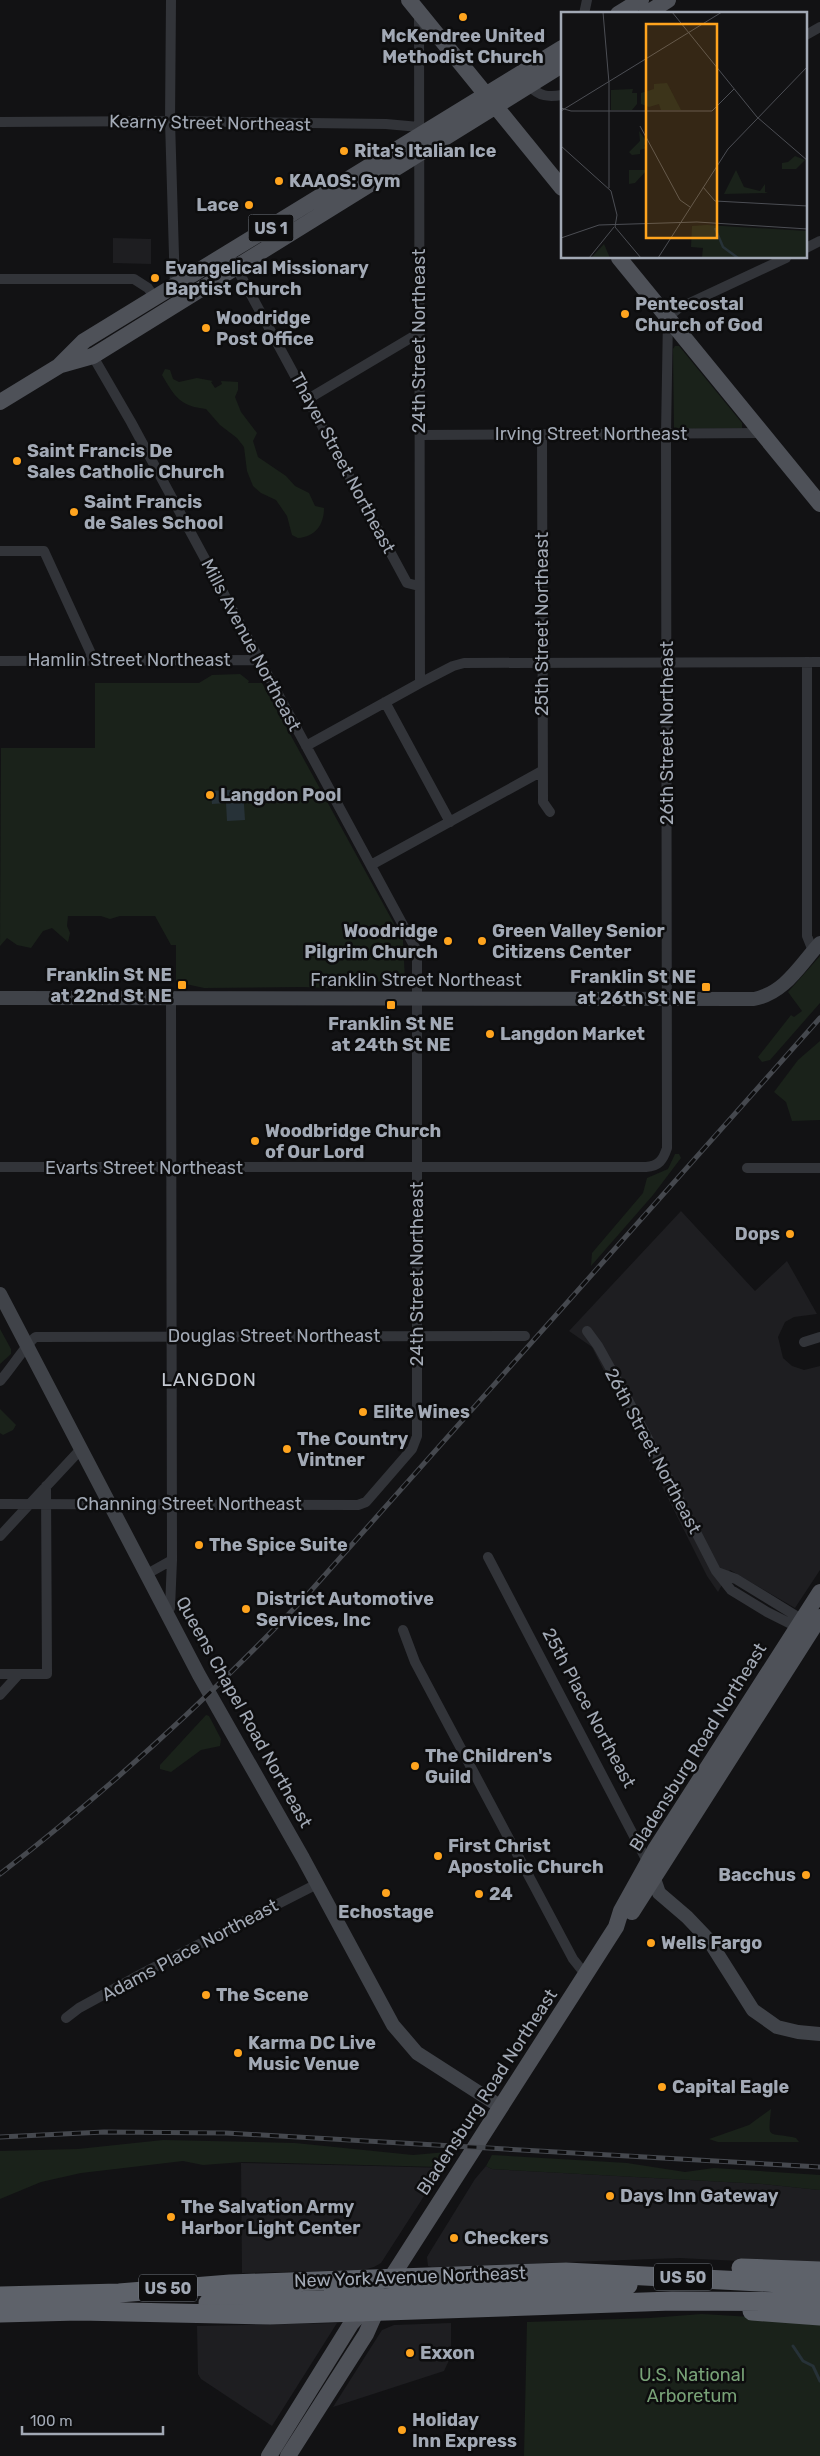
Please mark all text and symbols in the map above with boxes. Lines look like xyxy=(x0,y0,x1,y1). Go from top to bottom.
marker: McKendree United Methodist Church xyxy=(457,11,469,23)
inset map xyxy=(561,12,808,259)
place label: McKendree United Methodist Church xyxy=(381,25,545,68)
street label: Kearny Street Northeast xyxy=(109,110,311,136)
place label: Rita's Italian Ice xyxy=(354,140,497,162)
marker: Rita's Italian Ice xyxy=(338,145,350,157)
place label: KAAOS: Gym xyxy=(289,170,400,192)
marker: KAAOS: Gym xyxy=(273,175,285,187)
place label: Lace xyxy=(196,194,239,216)
marker: Lace xyxy=(243,199,255,211)
road number: US 1 xyxy=(248,214,294,242)
street label: 24th Street Northeast xyxy=(408,249,430,433)
place label: Evangelical Missionary Baptist Church xyxy=(165,257,369,300)
marker: Evangelical Missionary Baptist Church xyxy=(149,272,161,284)
place label: Pentecostal Church of God xyxy=(635,293,763,336)
place label: Woodridge Post Office xyxy=(216,307,314,350)
marker: Pentecostal Church of God xyxy=(619,308,631,320)
marker: Woodridge Post Office xyxy=(200,322,212,334)
street label: Thayer Street Northeast xyxy=(286,369,400,557)
street label: Irving Street Northeast xyxy=(495,423,687,445)
place label: Saint Francis De Sales Catholic Church xyxy=(27,440,225,483)
marker: Saint Francis De Sales Catholic Church xyxy=(11,455,23,467)
place label: Saint Francis de Sales School xyxy=(84,491,223,534)
marker: Saint Francis de Sales School xyxy=(68,506,80,518)
street label: 25th Street Northeast xyxy=(531,532,553,716)
street label: Mills Avenue Northeast xyxy=(196,555,306,735)
street label: 26th Street Northeast xyxy=(656,641,678,825)
street label: Hamlin Street Northeast xyxy=(27,649,231,671)
place label: Langdon Pool xyxy=(220,784,341,806)
marker: Langdon Pool xyxy=(204,789,216,801)
place label: Woodridge Pilgrim Church xyxy=(304,920,438,963)
place label: Green Valley Senior Citizens Center xyxy=(492,920,665,963)
marker: Woodridge Pilgrim Church xyxy=(442,935,454,947)
marker: Green Valley Senior Citizens Center xyxy=(476,935,488,947)
place label: Franklin St NE at 22nd St NE xyxy=(46,964,172,1007)
place label: Franklin St NE at 26th St NE xyxy=(570,966,696,1009)
street label: Franklin Street Northeast xyxy=(310,969,522,991)
marker: Franklin St NE at 22nd St NE xyxy=(176,979,188,991)
marker: Franklin St NE at 26th St NE xyxy=(700,981,712,993)
marker: Franklin St NE at 24th St NE xyxy=(385,999,397,1011)
place label: Franklin St NE at 24th St NE xyxy=(328,1013,454,1056)
place label: Langdon Market xyxy=(500,1023,645,1045)
marker: Langdon Market xyxy=(484,1028,496,1040)
place label: Woodbridge Church of Our Lord xyxy=(265,1120,441,1163)
marker: Woodbridge Church of Our Lord xyxy=(249,1135,261,1147)
street label: Evarts Street Northeast xyxy=(45,1157,243,1179)
street label: 24th Street Northeast xyxy=(406,1182,428,1366)
place label: Dops xyxy=(735,1223,780,1245)
marker: Dops xyxy=(784,1228,796,1240)
street label: Douglas Street Northeast xyxy=(168,1325,380,1347)
street label: 26th Street Northeast xyxy=(600,1365,706,1537)
district label: LANGDON xyxy=(161,1368,257,1391)
place label: Elite Wines xyxy=(373,1401,470,1423)
marker: Elite Wines xyxy=(357,1406,369,1418)
place label: The Country Vintner xyxy=(297,1428,409,1471)
marker: The Country Vintner xyxy=(281,1443,293,1455)
street label: Channing Street Northeast xyxy=(76,1493,302,1515)
place label: The Spice Suite xyxy=(209,1534,348,1556)
marker: The Spice Suite xyxy=(193,1539,205,1551)
place label: District Automotive Services, Inc xyxy=(256,1588,434,1631)
street label: Queens Chapel Road Northeast xyxy=(171,1592,317,1832)
marker: District Automotive Services, Inc xyxy=(240,1603,252,1615)
street label: 25th Place Northeast xyxy=(538,1624,640,1792)
street label: Bladensburg Road Northeast xyxy=(625,1639,771,1855)
place label: The Children's Guild xyxy=(425,1745,552,1788)
marker: The Children's Guild xyxy=(409,1760,421,1772)
place label: First Christ Apostolic Church xyxy=(448,1835,604,1878)
marker: First Christ Apostolic Church xyxy=(432,1850,444,1862)
place label: Bacchus xyxy=(718,1864,796,1886)
marker: Bacchus xyxy=(800,1869,812,1881)
place label: 24 xyxy=(489,1883,513,1905)
marker: Echostage xyxy=(380,1887,392,1899)
marker: 24 xyxy=(473,1888,485,1900)
street label: Adams Place Northeast xyxy=(98,1894,282,2006)
place label: Echostage xyxy=(338,1901,434,1923)
place label: Wells Fargo xyxy=(661,1932,762,1954)
marker: Wells Fargo xyxy=(645,1937,657,1949)
place label: The Scene xyxy=(216,1984,309,2006)
street label: Bladensburg Road Northeast xyxy=(412,1985,562,2199)
marker: The Scene xyxy=(200,1989,212,2001)
place label: Karma DC Live Music Venue xyxy=(248,2032,376,2075)
marker: Karma DC Live Music Venue xyxy=(232,2047,244,2059)
place label: Capital Eagle xyxy=(672,2076,789,2098)
marker: Capital Eagle xyxy=(656,2081,668,2093)
place label: Days Inn Gateway xyxy=(620,2185,779,2207)
marker: Days Inn Gateway xyxy=(604,2190,616,2202)
place label: The Salvation Army Harbor Light Center xyxy=(181,2196,360,2239)
marker: The Salvation Army Harbor Light Center xyxy=(165,2211,177,2223)
place label: Checkers xyxy=(464,2227,549,2249)
marker: Checkers xyxy=(448,2232,460,2244)
street label: New York Avenue Northeast xyxy=(294,2262,526,2292)
road number: US 50 xyxy=(654,2264,712,2290)
road number: US 50 xyxy=(139,2274,197,2302)
place label: Exxon xyxy=(420,2342,475,2364)
marker: Exxon xyxy=(404,2347,416,2359)
park label: U.S. National Arboretum xyxy=(639,2364,745,2407)
scale bar xyxy=(22,2404,164,2436)
place label: Holiday Inn Express xyxy=(412,2409,517,2452)
text: 100 m xyxy=(30,2412,72,2430)
marker: Holiday Inn Express xyxy=(396,2424,408,2436)

